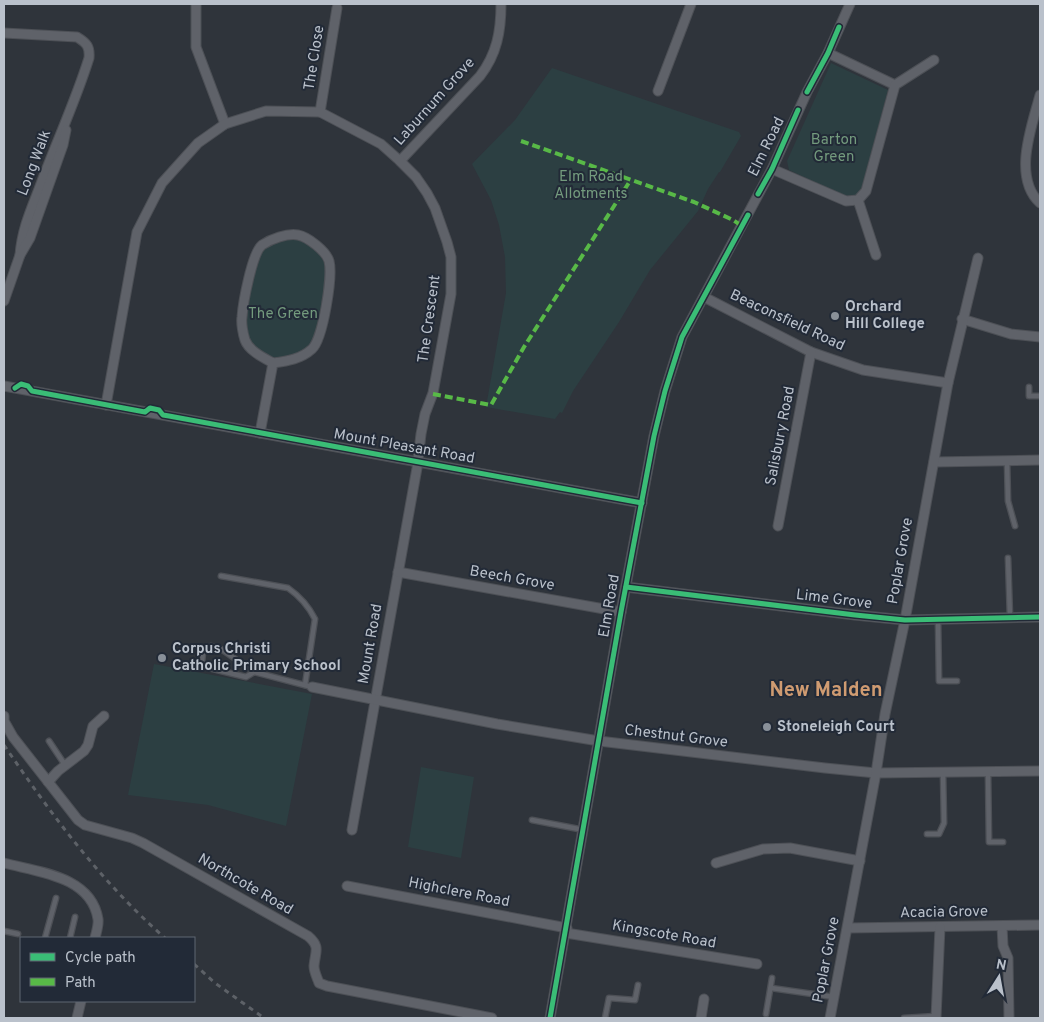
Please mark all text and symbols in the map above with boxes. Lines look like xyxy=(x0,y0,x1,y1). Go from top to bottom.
street label: The Close xyxy=(300,24,330,92)
street label: Laburnum Grove xyxy=(390,54,480,150)
street label: Elm Road xyxy=(744,114,790,180)
street label: Long Walk xyxy=(14,127,56,199)
park label: Barton Green xyxy=(811,131,857,167)
park label: Elm Road Allotments xyxy=(554,168,628,204)
street label: The Crescent xyxy=(414,274,446,364)
street label: Beaconsfield Road xyxy=(726,286,848,356)
place label: Orchard Hill College xyxy=(845,298,925,334)
park label: The Green xyxy=(248,305,318,324)
marker: Orchard Hill College xyxy=(829,310,841,322)
street label: Salisbury Road xyxy=(762,385,800,487)
street label: Mount Pleasant Road xyxy=(332,425,476,469)
street label: Poplar Grove xyxy=(884,516,918,606)
street label: Beech Grove xyxy=(468,562,556,596)
street label: Elm Road xyxy=(595,573,625,639)
street label: Lime Grove xyxy=(795,586,873,614)
street label: Mount Road xyxy=(355,602,387,686)
place label: Corpus Christi Catholic Primary School xyxy=(172,640,341,676)
marker: Corpus Christi Catholic Primary School xyxy=(156,652,168,664)
district label: New Malden xyxy=(769,678,883,704)
place label: Stoneleigh Court xyxy=(777,718,895,737)
street label: Chestnut Grove xyxy=(623,721,729,753)
marker: Stoneleigh Court xyxy=(761,721,773,733)
street label: Northcote Road xyxy=(194,850,296,920)
street label: Highclere Road xyxy=(407,874,511,912)
street label: Acacia Grove xyxy=(900,903,988,923)
street label: Poplar Grove xyxy=(809,915,845,1005)
street label: Kingscote Road xyxy=(610,916,718,954)
legend xyxy=(20,937,195,1002)
text: Cycle path xyxy=(65,949,136,968)
north arrow xyxy=(974,952,1024,1002)
text: N xyxy=(995,956,1008,975)
text: Path xyxy=(65,974,96,993)

